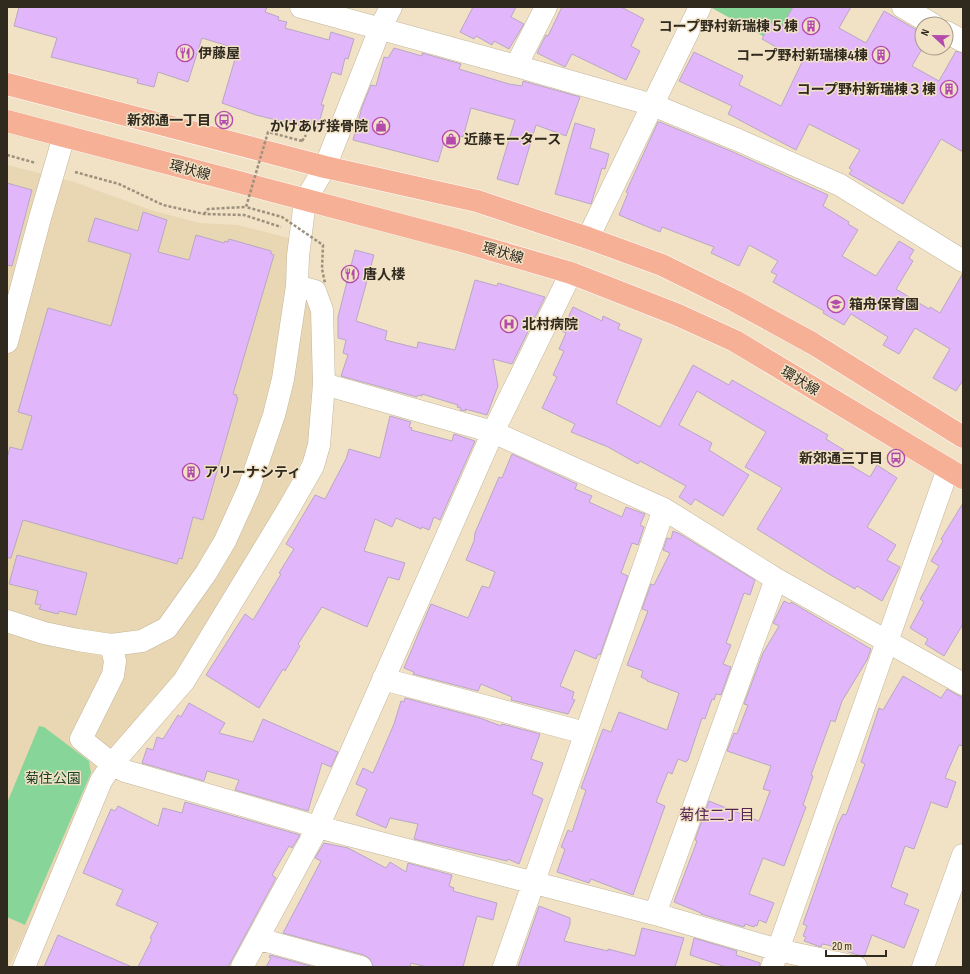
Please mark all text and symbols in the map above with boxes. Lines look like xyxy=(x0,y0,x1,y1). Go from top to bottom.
building icon: コープ野村新瑞棟５棟 xyxy=(801,16,821,36)
north arrow xyxy=(914,16,954,56)
place label: コープ野村新瑞棟５棟 xyxy=(659,18,798,35)
text: N xyxy=(918,27,932,38)
restaurant icon: 伊藤屋 xyxy=(175,43,195,63)
place label: 伊藤屋 xyxy=(198,45,240,62)
building icon: コープ野村新瑞棟4棟 xyxy=(871,45,891,65)
place label: コープ野村新瑞棟4棟 xyxy=(736,47,868,64)
building icon: コープ野村新瑞棟３棟 xyxy=(939,79,959,99)
place label: コープ野村新瑞棟３棟 xyxy=(797,81,936,98)
bus stop icon: 新郊通一丁目 xyxy=(214,110,234,130)
place label: 新郊通一丁目 xyxy=(127,112,211,129)
shop icon: かけあげ接骨院 xyxy=(371,116,391,136)
place label: かけあげ接骨院 xyxy=(270,118,368,135)
shop icon: 近藤モータース xyxy=(441,129,461,149)
place label: 近藤モータース xyxy=(464,131,561,148)
street label: 環状線 xyxy=(168,156,212,184)
street label: 環状線 xyxy=(480,239,526,267)
restaurant icon: 唐人楼 xyxy=(340,264,360,284)
place label: 唐人楼 xyxy=(363,266,406,283)
school or university icon: 箱舟保育園 xyxy=(826,294,846,314)
place label: 箱舟保育園 xyxy=(849,296,919,313)
hospital icon: 北村病院 xyxy=(499,314,519,334)
place label: 北村病院 xyxy=(522,316,578,333)
street label: 環状線 xyxy=(778,363,822,399)
bus stop icon: 新郊通三丁目 xyxy=(886,448,906,468)
place label: 新郊通三丁目 xyxy=(799,450,883,467)
building icon: アリーナシティ xyxy=(181,462,201,482)
place label: アリーナシティ xyxy=(204,464,301,481)
park label: 菊住公園 xyxy=(25,770,81,787)
district label: 菊住二丁目 xyxy=(679,806,755,825)
scale bar xyxy=(826,932,886,958)
text: 20 m xyxy=(832,939,852,954)

